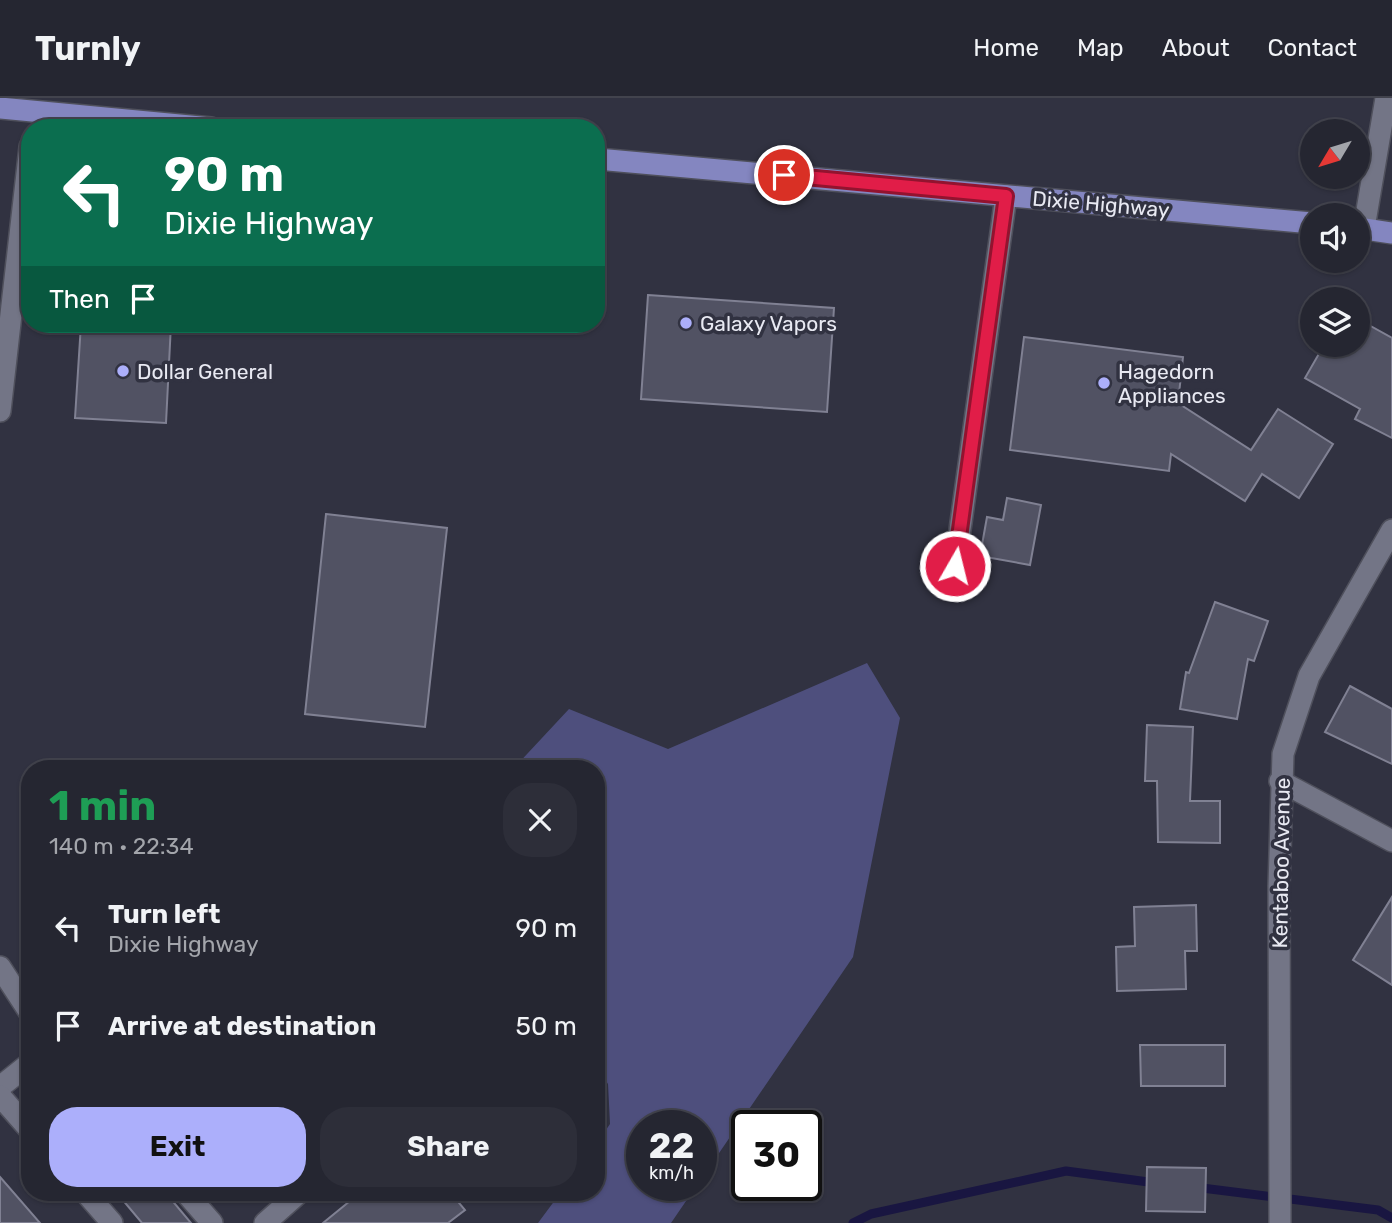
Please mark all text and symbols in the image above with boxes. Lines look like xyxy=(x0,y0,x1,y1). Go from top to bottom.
text: Turnly xyxy=(35,29,141,68)
text: Home xyxy=(973,34,1039,62)
text: Map xyxy=(1077,34,1124,62)
text: About xyxy=(1162,34,1230,62)
text: Contact xyxy=(1268,34,1357,62)
north arrow xyxy=(1300,119,1370,189)
map controls xyxy=(1300,119,1370,357)
text: 90 m xyxy=(164,145,284,203)
pin xyxy=(754,145,814,205)
icon: left xyxy=(49,147,140,238)
icon: arrive xyxy=(765,156,803,194)
street label: Dixie Highway xyxy=(1031,186,1171,222)
button: sound xyxy=(1300,203,1370,273)
text: Dixie Highway xyxy=(164,204,374,242)
icon: arrive xyxy=(124,280,162,318)
text: Then xyxy=(49,284,110,315)
button: layers xyxy=(1300,287,1370,357)
place label: Galaxy Vapors xyxy=(700,311,837,336)
marker: Galaxy Vapors xyxy=(678,315,694,331)
place label: Dollar General xyxy=(137,359,273,384)
place label: Hagedorn Appliances xyxy=(1118,359,1226,408)
marker: Dollar General xyxy=(115,363,131,379)
marker: Hagedorn Appliances xyxy=(1096,375,1112,391)
position arrow xyxy=(918,529,992,603)
street label: Kentaboo Avenue xyxy=(1267,777,1295,949)
text: 1 min xyxy=(49,781,156,831)
button: close xyxy=(503,783,577,857)
text: 140 m · 22:34 xyxy=(49,832,194,860)
text: Turn left xyxy=(108,899,220,930)
icon: left xyxy=(49,909,87,947)
text: 90 m xyxy=(516,913,577,944)
text: Dixie Highway xyxy=(108,930,259,958)
icon: arrive xyxy=(49,1007,87,1045)
text: Arrive at destination xyxy=(108,1011,376,1042)
text: 50 m xyxy=(516,1011,577,1042)
button: Exit xyxy=(49,1107,306,1187)
button: Share xyxy=(320,1107,577,1187)
speed limit sign: 30 xyxy=(731,1110,822,1201)
text: 22 xyxy=(649,1125,694,1167)
text: km/h xyxy=(649,1162,694,1184)

